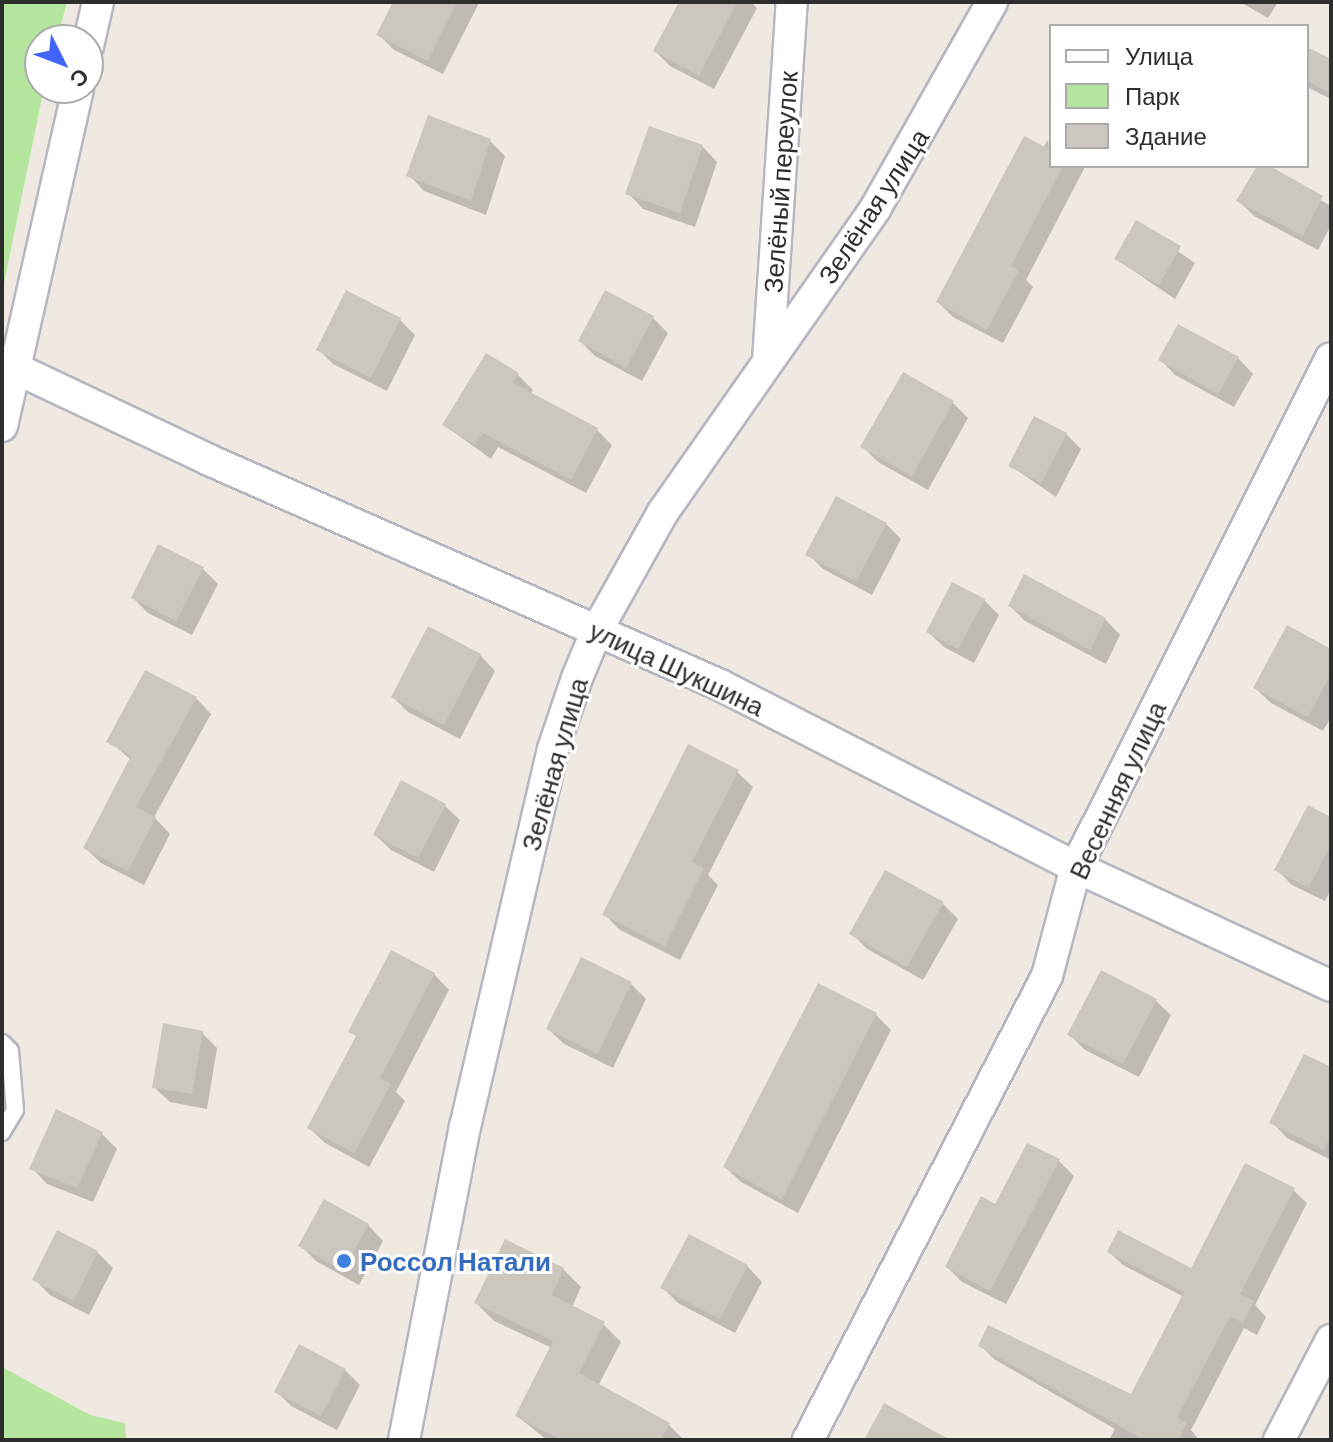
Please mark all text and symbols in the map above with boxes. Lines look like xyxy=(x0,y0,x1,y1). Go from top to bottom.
north arrow xyxy=(24,24,104,104)
legend xyxy=(1049,24,1309,168)
text: Улица xyxy=(1125,41,1193,70)
text: С xyxy=(65,64,95,93)
street label: Зелёный переулок xyxy=(757,70,803,294)
text: Парк xyxy=(1125,81,1179,110)
text: Здание xyxy=(1125,121,1207,150)
street label: Зелёная улица xyxy=(811,123,935,289)
street label: улица Шукшина xyxy=(585,614,769,722)
street label: Зелёная улица xyxy=(514,674,594,854)
street label: Весенняя улица xyxy=(1062,696,1172,884)
place label: Россол Натали xyxy=(360,1245,551,1277)
marker: Россол Натали xyxy=(335,1252,353,1270)

